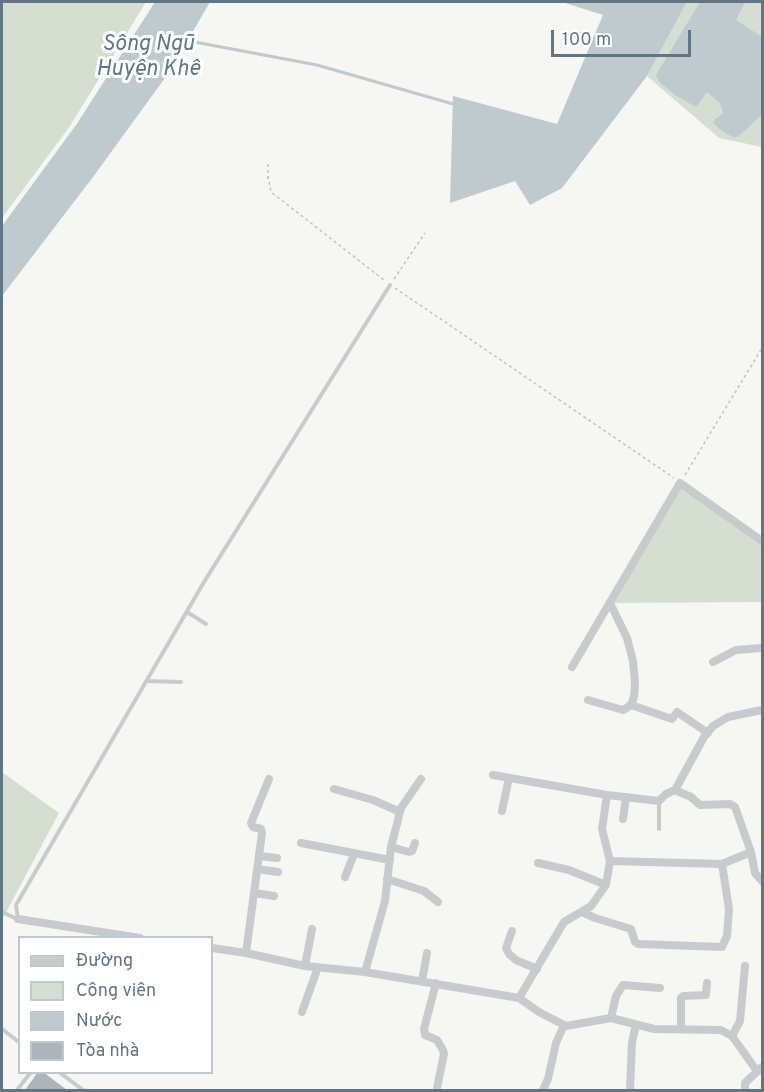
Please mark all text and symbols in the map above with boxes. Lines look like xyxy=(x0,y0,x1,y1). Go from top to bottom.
scale bar xyxy=(554,18,694,56)
text: 100 m xyxy=(562,29,611,52)
water label: Sông Ngũ Huyện Khê xyxy=(96,33,200,84)
legend xyxy=(18,936,213,1074)
text: Đường xyxy=(76,950,133,973)
text: Công viên xyxy=(76,980,156,1003)
text: Nước xyxy=(76,1010,122,1033)
text: Tòa nhà xyxy=(76,1040,139,1063)

